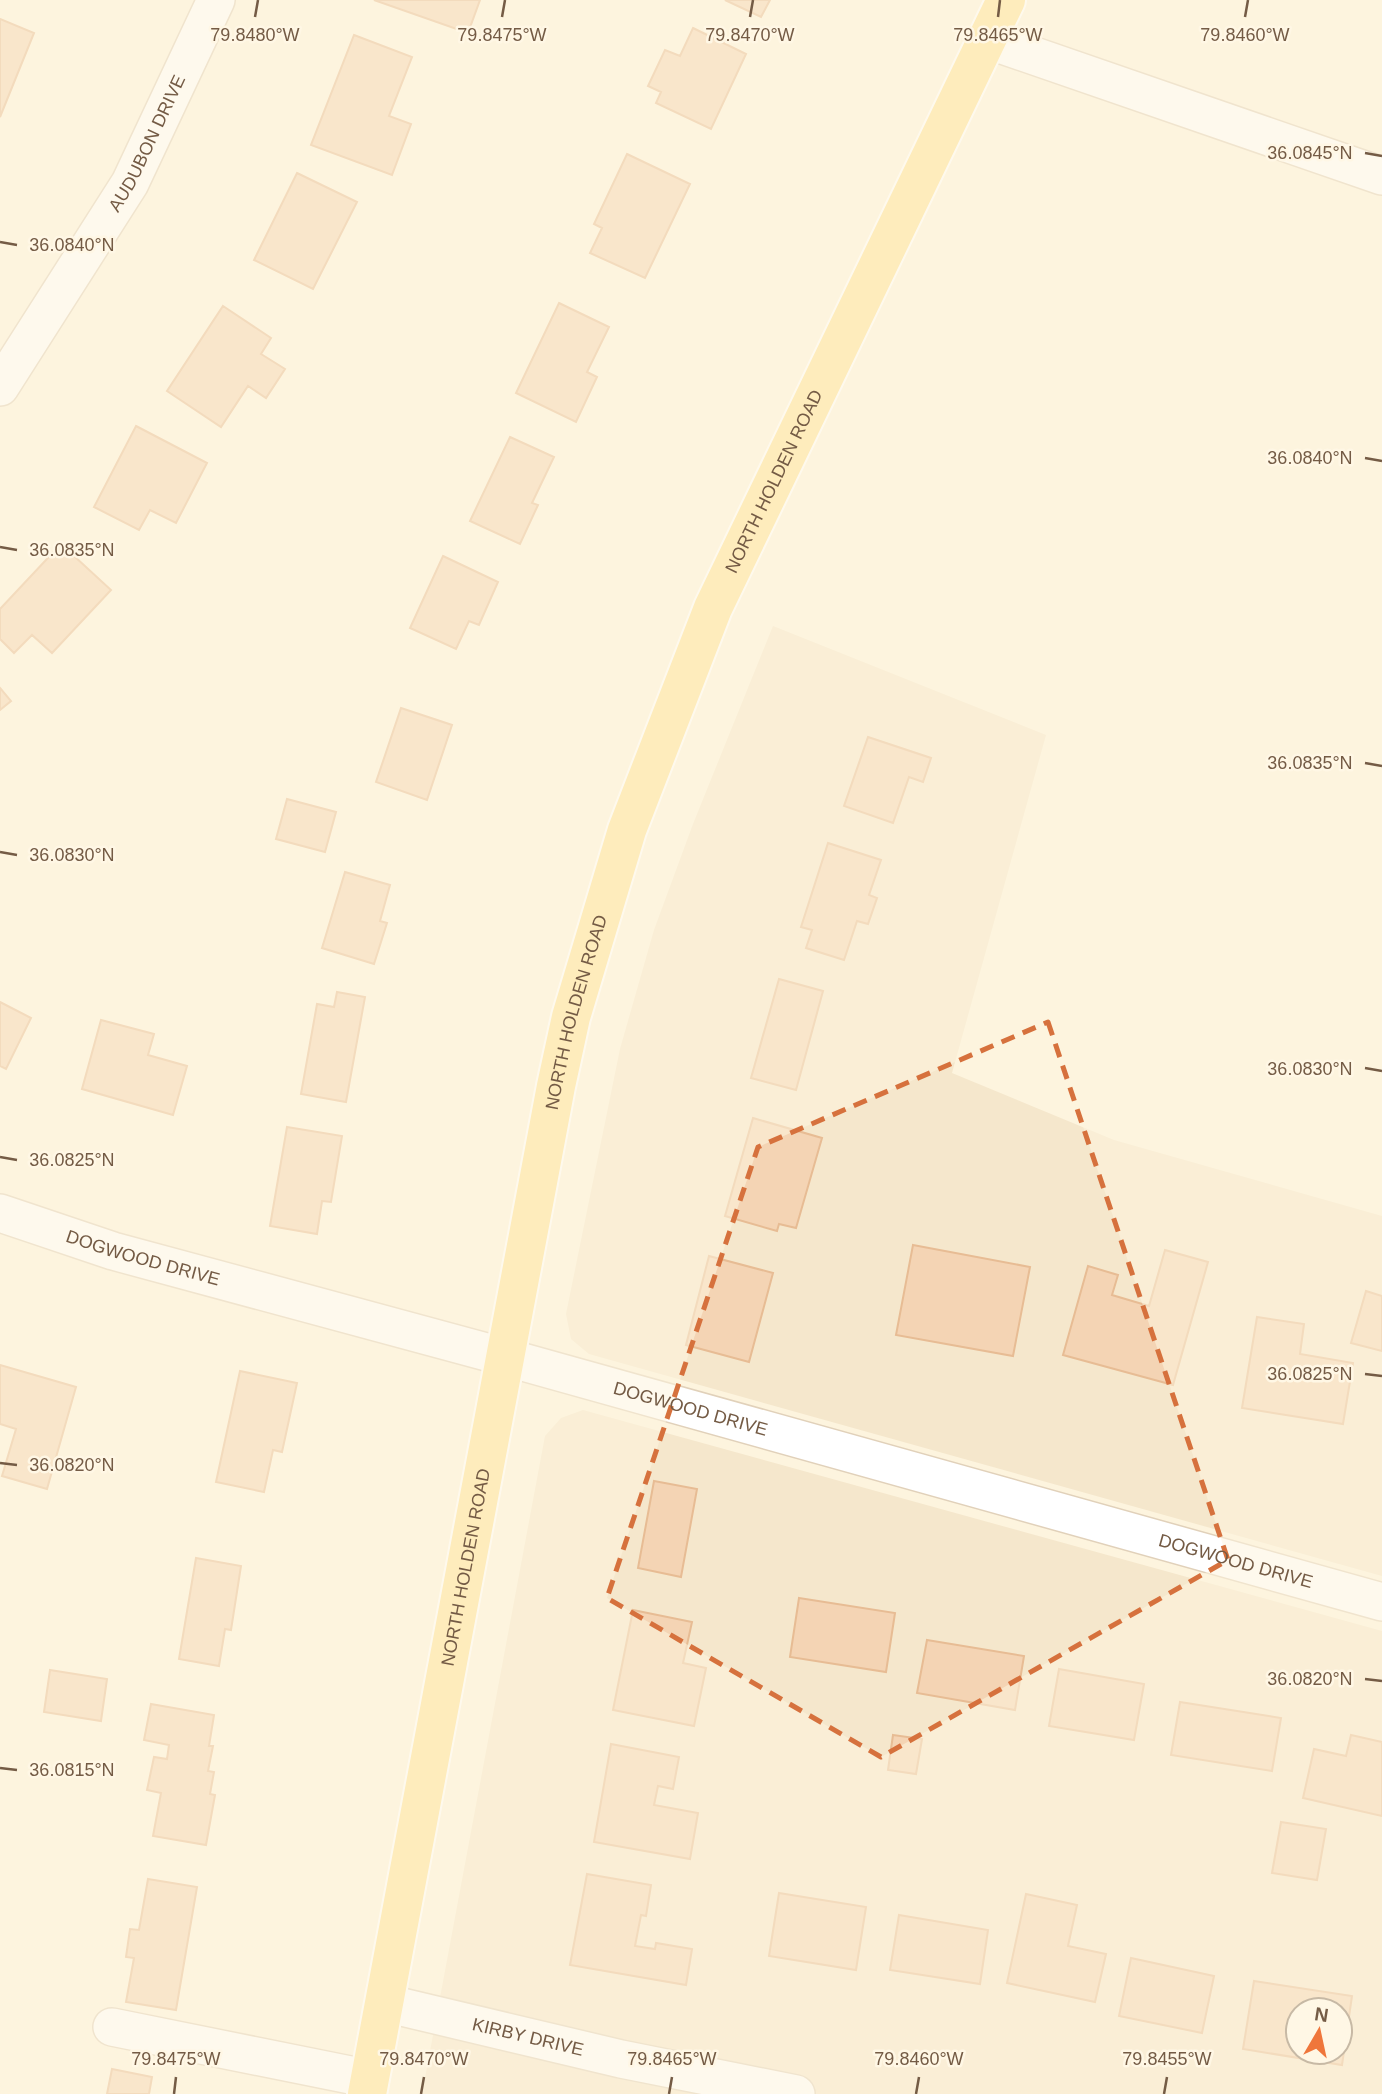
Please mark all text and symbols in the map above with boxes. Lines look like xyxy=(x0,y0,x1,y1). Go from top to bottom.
text: 79.8480°W xyxy=(210,25,300,45)
text: 79.8475°W xyxy=(457,25,547,45)
text: 79.8470°W xyxy=(705,25,795,45)
text: 79.8465°W xyxy=(953,25,1043,45)
text: 79.8460°W xyxy=(1200,25,1290,45)
street label: AUDUBON DRIVE xyxy=(104,72,189,215)
text: 36.0845°N xyxy=(1267,143,1353,163)
text: 36.0840°N xyxy=(29,235,115,255)
street label: NORTH HOLDEN ROAD xyxy=(721,387,827,576)
text: 36.0840°N xyxy=(1267,448,1353,468)
text: 36.0835°N xyxy=(29,540,115,560)
text: 36.0835°N xyxy=(1267,753,1353,773)
text: 36.0830°N xyxy=(29,845,115,865)
street label: NORTH HOLDEN ROAD xyxy=(542,912,611,1111)
text: 36.0830°N xyxy=(1267,1059,1353,1079)
text: 36.0825°N xyxy=(29,1150,115,1170)
street label: DOGWOOD DRIVE xyxy=(64,1226,222,1289)
text: 36.0825°N xyxy=(1267,1364,1353,1384)
street label: DOGWOOD DRIVE xyxy=(611,1378,770,1440)
text: 36.0820°N xyxy=(29,1455,115,1475)
street label: NORTH HOLDEN ROAD xyxy=(437,1467,494,1668)
street label: DOGWOOD DRIVE xyxy=(1156,1530,1315,1592)
text: 36.0820°N xyxy=(1267,1669,1353,1689)
text: 36.0815°N xyxy=(29,1760,115,1780)
north arrow xyxy=(1284,1996,1354,2066)
text: N xyxy=(1313,2003,1330,2026)
street label: KIRBY DRIVE xyxy=(470,2014,586,2060)
text: 79.8475°W xyxy=(131,2049,221,2069)
text: 79.8470°W xyxy=(379,2049,469,2069)
text: 79.8465°W xyxy=(627,2049,717,2069)
text: 79.8460°W xyxy=(874,2049,964,2069)
text: 79.8455°W xyxy=(1122,2049,1212,2069)

